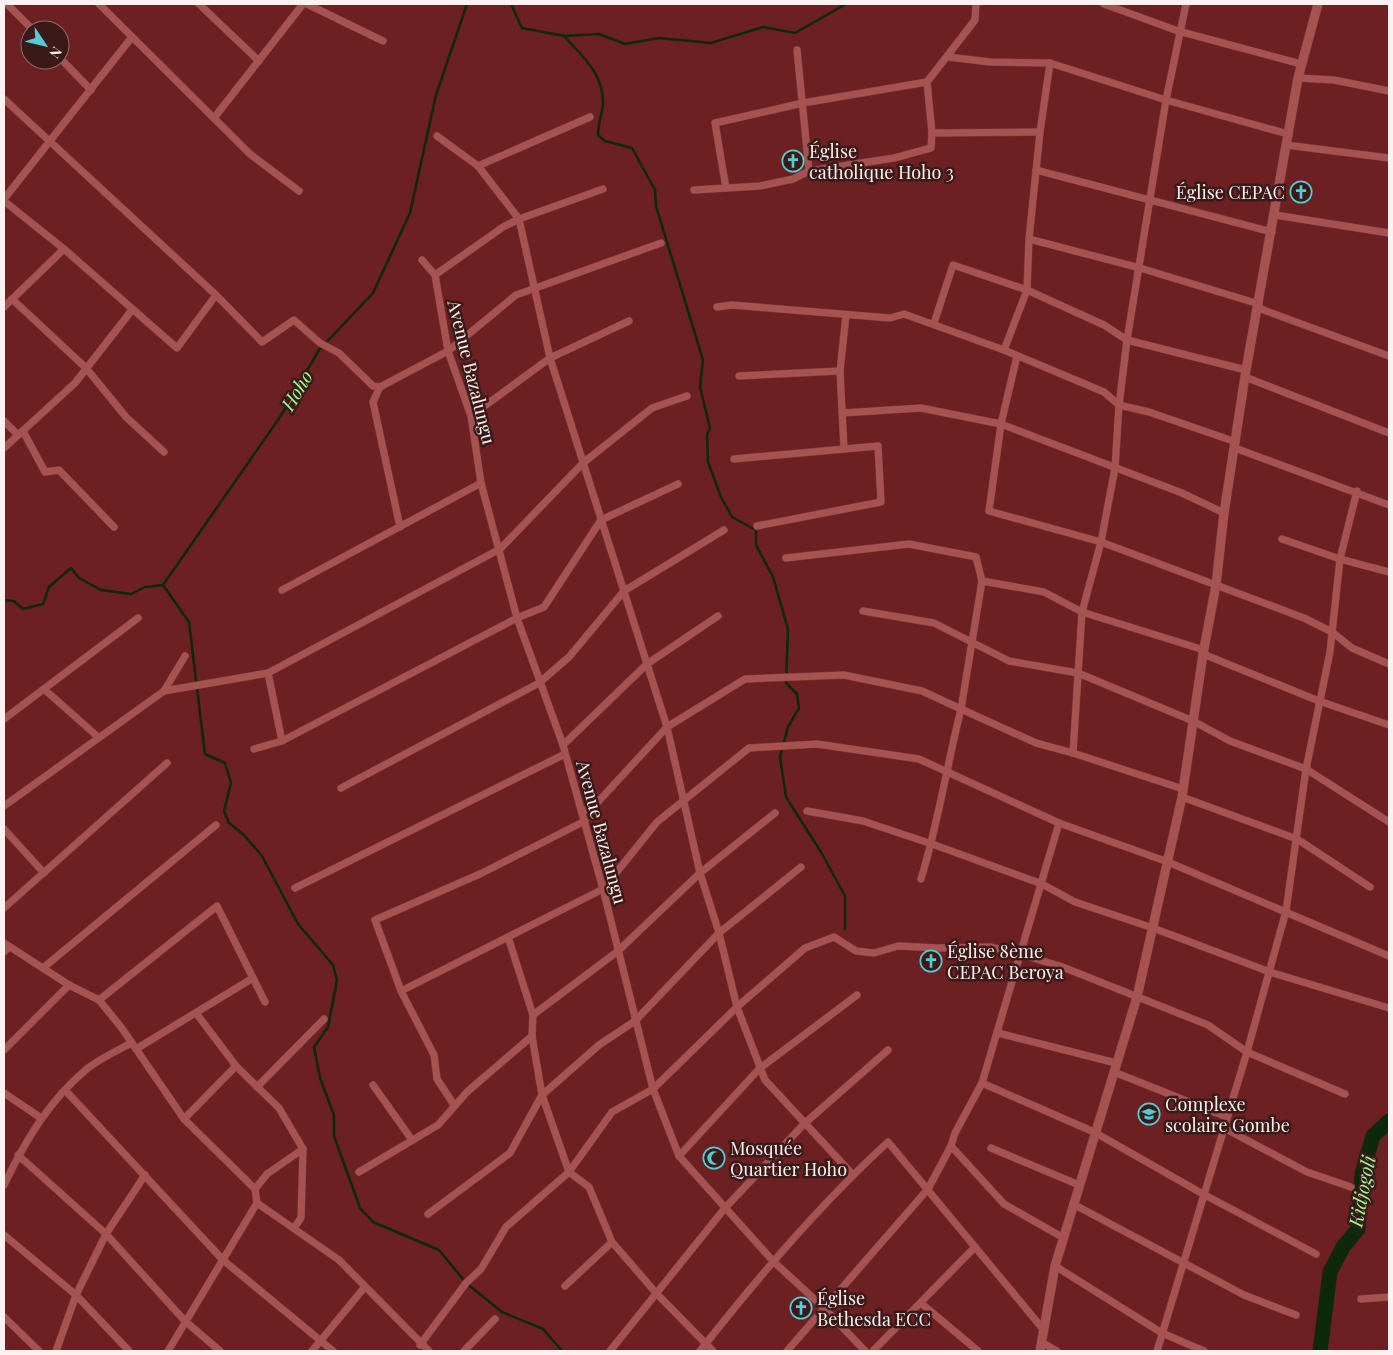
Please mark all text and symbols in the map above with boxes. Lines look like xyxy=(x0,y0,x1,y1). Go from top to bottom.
north arrow xyxy=(20,20,70,70)
text: N xyxy=(45,43,67,62)
place label: Église catholique Hoho 3 xyxy=(809,139,954,184)
church icon: Église catholique Hoho 3 xyxy=(781,149,805,173)
place label: Église CEPAC xyxy=(1176,180,1285,204)
church icon: Église CEPAC xyxy=(1289,180,1313,204)
street label: Avenue Bazalungu xyxy=(442,296,502,447)
water label: Hoho xyxy=(273,365,318,416)
street label: Avenue Bazalungu xyxy=(571,757,633,907)
place label: Église 8ème CEPAC Beroya xyxy=(947,939,1064,984)
church icon: Église 8ème CEPAC Beroya xyxy=(919,949,943,973)
place label: Complexe scolaire Gombe xyxy=(1165,1092,1290,1137)
school or university icon: Complexe scolaire Gombe xyxy=(1137,1102,1161,1126)
place label: Mosquée Quartier Hoho xyxy=(730,1136,847,1181)
mosque icon: Mosquée Quartier Hoho xyxy=(702,1146,726,1170)
water label: Kidjogoli xyxy=(1341,1152,1381,1230)
place label: Église Bethesda ECC xyxy=(817,1286,931,1331)
church icon: Église Bethesda ECC xyxy=(789,1296,813,1320)

